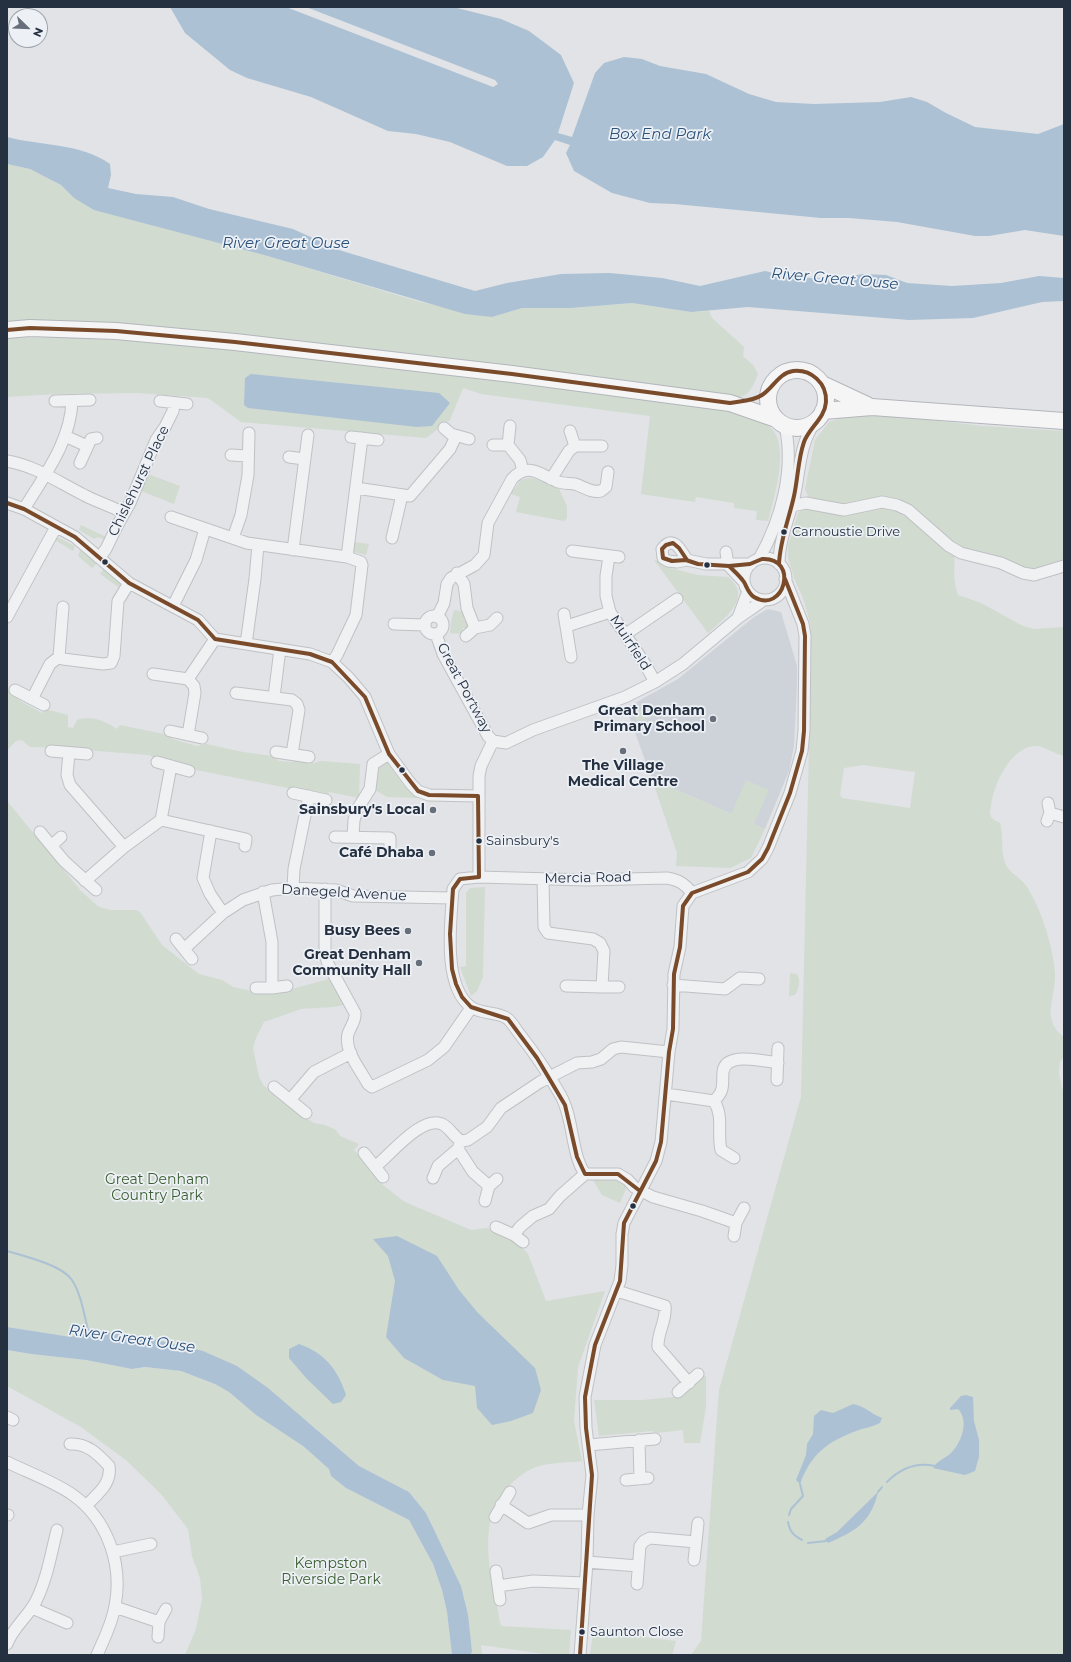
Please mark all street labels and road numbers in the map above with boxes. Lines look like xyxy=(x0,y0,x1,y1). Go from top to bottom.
street label: Chislehurst Place xyxy=(105,423,173,539)
street label: Muirfield xyxy=(606,612,654,674)
street label: Great Portway xyxy=(433,640,495,736)
street label: Mercia Road xyxy=(544,869,632,887)
street label: Danegeld Avenue xyxy=(281,881,407,905)

